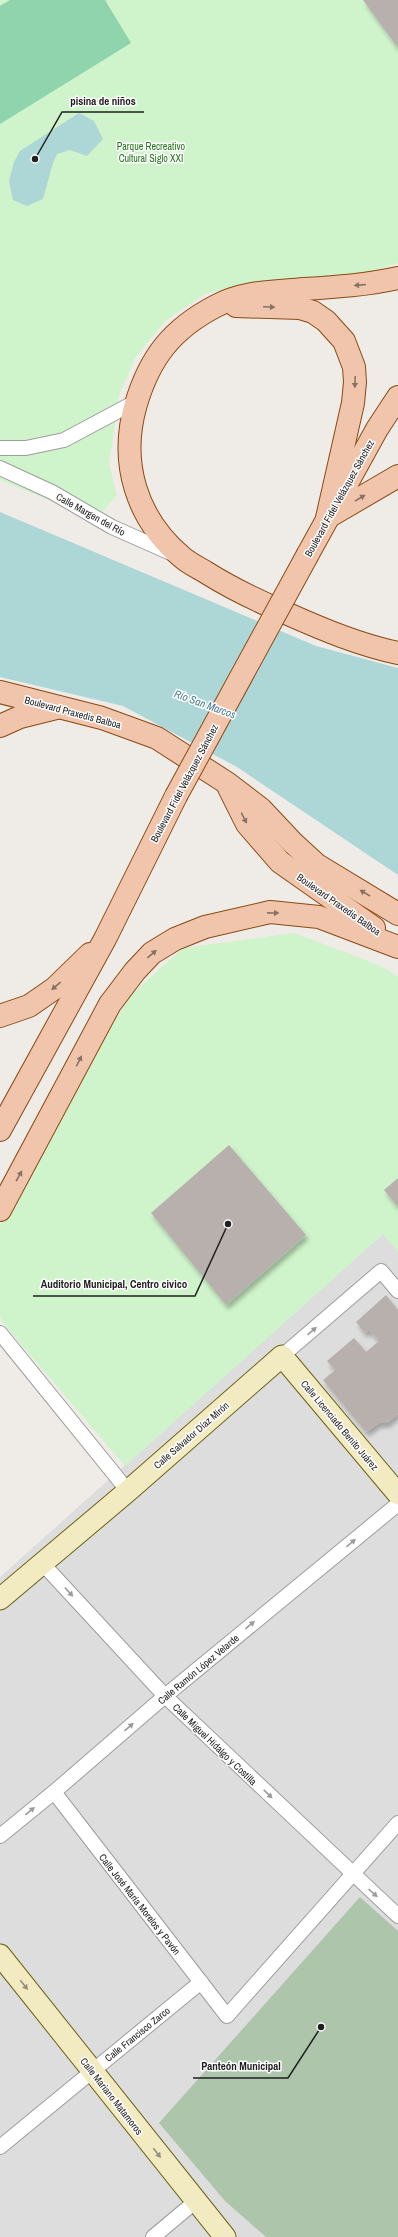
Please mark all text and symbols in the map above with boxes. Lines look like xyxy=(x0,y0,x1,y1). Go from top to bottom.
callout: pisina de niños xyxy=(62,89,144,112)
text: pisina de niños xyxy=(70,94,136,108)
park label: Parque Recreativo Cultural Siglo XXI xyxy=(117,140,186,165)
one-way arrow xyxy=(354,282,366,289)
one-way arrow xyxy=(263,304,276,310)
one-way arrow xyxy=(351,376,358,388)
street label: Boulevard Fidel Velázquez Sánchez xyxy=(302,437,377,559)
street label: Calle Margen del Río xyxy=(54,490,128,539)
one-way arrow xyxy=(354,494,366,501)
water label: Río San Marcos xyxy=(172,686,238,722)
street label: Boulevard Praxedis Balboa xyxy=(23,693,123,732)
street label: Boulevard Fidel Velázquez Sánchez xyxy=(148,722,221,844)
one-way arrow xyxy=(241,813,248,824)
street label: Boulevard Praxedis Balboa xyxy=(294,871,383,938)
one-way arrow xyxy=(359,890,371,897)
one-way arrow xyxy=(267,909,279,916)
one-way arrow xyxy=(147,950,158,959)
one-way arrow xyxy=(51,981,62,990)
one-way arrow xyxy=(76,1055,82,1067)
one-way arrow xyxy=(15,1170,22,1182)
callout: Auditorio Municipal, Centro civico xyxy=(33,1273,195,1296)
text: Auditorio Municipal, Centro civico xyxy=(41,1277,188,1291)
one-way arrow xyxy=(306,1326,317,1335)
street label: Calle Licenciado Benito Juárez xyxy=(298,1377,381,1473)
street label: Calle Salvador Díaz Mirón xyxy=(151,1399,232,1472)
one-way arrow xyxy=(345,1538,356,1547)
one-way arrow xyxy=(64,1587,73,1597)
one-way arrow xyxy=(245,1621,256,1630)
street label: Calle Ramón López Velarde xyxy=(155,1631,242,1707)
street label: Calle Miguel Hidalgo y Costilla xyxy=(170,1701,260,1788)
one-way arrow xyxy=(124,1722,135,1731)
one-way arrow xyxy=(263,1789,273,1799)
one-way arrow xyxy=(25,1807,36,1816)
street label: Calle José María Morelos y Pavón xyxy=(96,1851,183,1958)
one-way arrow xyxy=(368,1888,377,1897)
one-way arrow xyxy=(20,1980,29,1991)
street label: Calle Francisco Zarco xyxy=(102,2004,173,2065)
street label: Calle Mariano Matamoros xyxy=(77,2055,146,2137)
callout: Panteón Municipal xyxy=(193,2055,288,2078)
text: Panteón Municipal xyxy=(201,2059,281,2073)
one-way arrow xyxy=(153,2147,162,2158)

